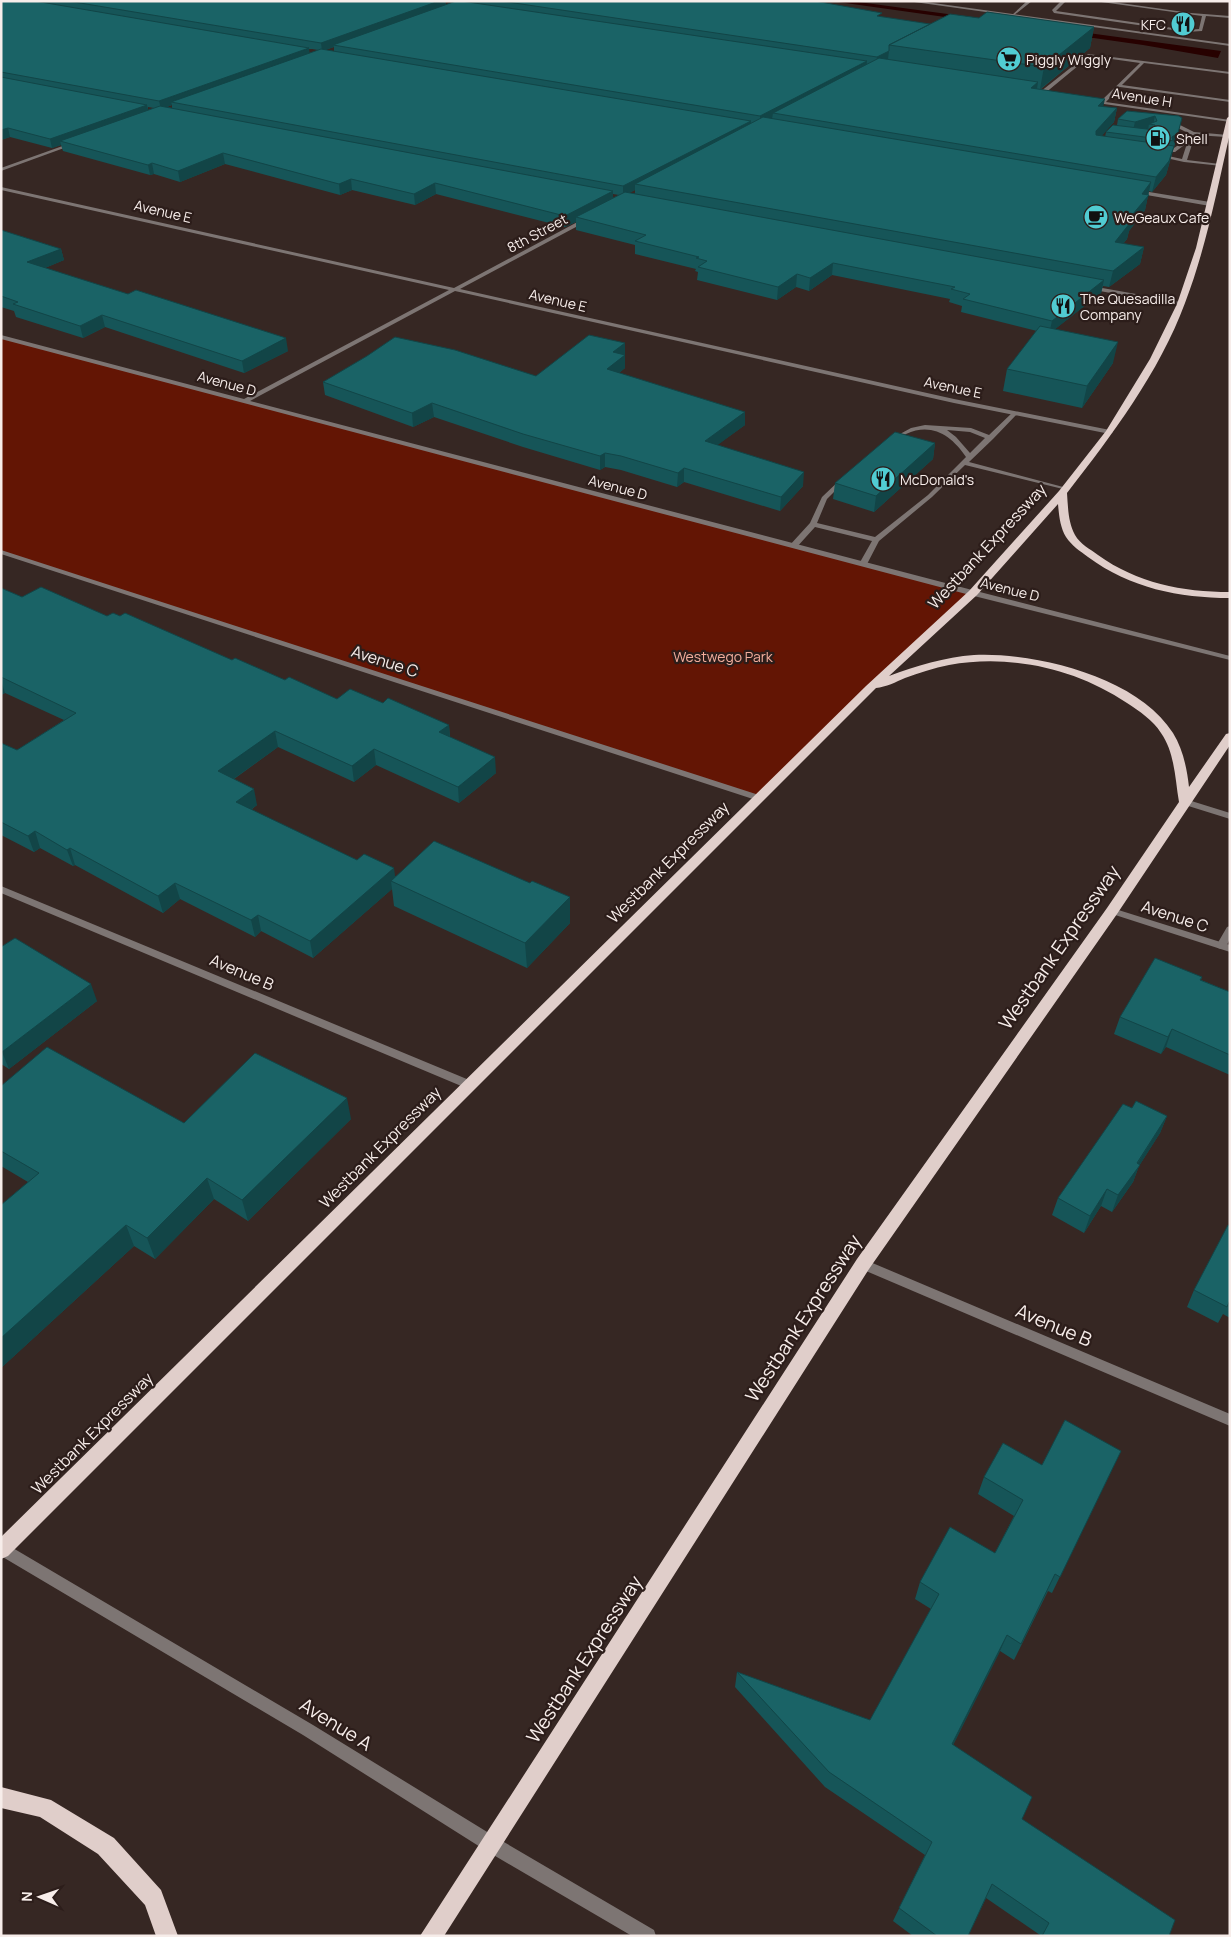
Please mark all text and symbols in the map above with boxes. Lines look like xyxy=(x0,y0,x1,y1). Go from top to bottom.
restaurant icon: KFC xyxy=(1170,11,1196,37)
place label: KFC xyxy=(1141,15,1166,34)
supermarket icon: Piggly Wiggly xyxy=(996,46,1022,72)
place label: Piggly Wiggly xyxy=(1026,50,1112,69)
street label: Avenue H xyxy=(1111,83,1173,111)
fuel station icon: Shell xyxy=(1145,125,1171,151)
place label: Shell xyxy=(1176,129,1208,148)
street label: Avenue E xyxy=(132,195,194,227)
cafe icon: WeGeaux Cafe xyxy=(1083,204,1109,230)
place label: WeGeaux Cafe xyxy=(1114,208,1209,227)
street label: 8th Street xyxy=(503,209,571,257)
street label: Avenue E xyxy=(527,284,589,316)
place label: The Quesadilla Company xyxy=(1080,289,1175,324)
restaurant icon: The Quesadilla Company xyxy=(1050,293,1076,319)
street label: Avenue D xyxy=(195,366,259,400)
street label: Avenue E xyxy=(922,372,984,402)
restaurant icon: McDonald's xyxy=(870,466,896,492)
street label: Avenue D xyxy=(586,470,650,504)
place label: McDonald's xyxy=(900,470,974,489)
street label: Westbank Expressway xyxy=(923,478,1051,614)
street label: Avenue D xyxy=(979,573,1041,605)
street label: Avenue C xyxy=(349,640,421,682)
park label: Westwego Park xyxy=(673,647,774,666)
street label: Westbank Expressway xyxy=(602,796,734,928)
street label: Westbank Expressway xyxy=(992,860,1126,1034)
street label: Avenue C xyxy=(1139,895,1211,937)
street label: Avenue B xyxy=(206,949,278,995)
street label: Westbank Expressway xyxy=(314,1081,446,1213)
street label: Westbank Expressway xyxy=(739,1229,867,1407)
street label: Avenue B xyxy=(1012,1297,1096,1353)
street label: Westbank Expressway xyxy=(26,1367,158,1499)
street label: Westbank Expressway xyxy=(520,1570,648,1748)
street label: Avenue A xyxy=(295,1692,377,1756)
north arrow xyxy=(15,1872,65,1922)
text: N xyxy=(17,1891,36,1902)

